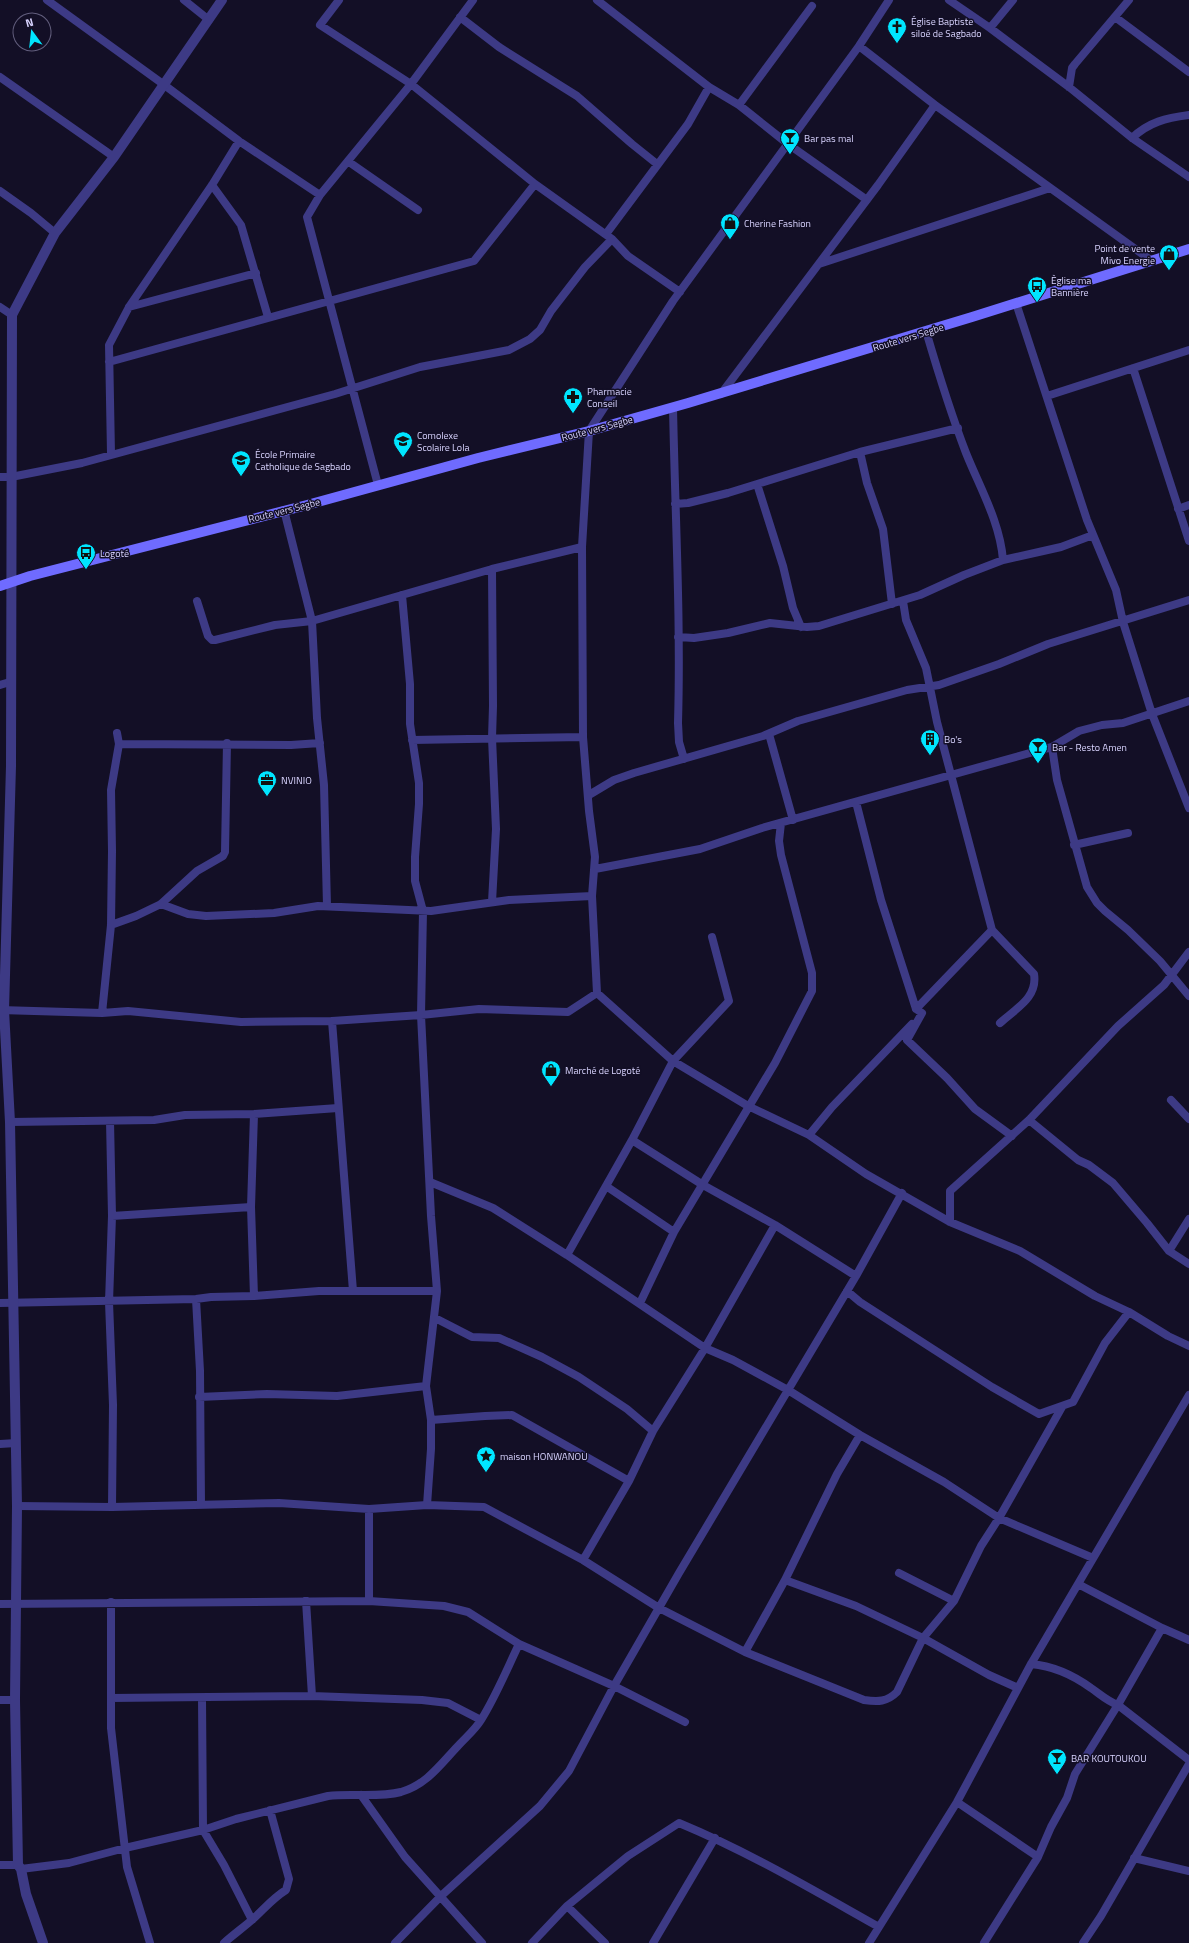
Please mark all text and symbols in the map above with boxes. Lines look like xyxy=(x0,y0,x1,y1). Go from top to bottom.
north arrow xyxy=(12,12,52,52)
text: N xyxy=(24,14,35,31)
place label: Église Baptiste siloé de Sagbado xyxy=(911,14,982,41)
church icon: Église Baptiste siloé de Sagbado xyxy=(886,16,908,44)
bar icon: Bar pas mal xyxy=(779,127,801,155)
place label: Bar pas mal xyxy=(804,131,854,146)
shop icon: Cherine Fashion xyxy=(719,212,741,240)
place label: Cherine Fashion xyxy=(744,216,811,231)
place label: Point de vente Mivo Energie xyxy=(1094,241,1155,268)
shop icon: Point de vente Mivo Energie xyxy=(1158,243,1180,271)
place label: Èglise ma Bannière xyxy=(1051,273,1091,300)
bus stop icon: Èglise ma Bannière xyxy=(1026,275,1048,303)
street label: Route vers Segbe xyxy=(871,320,945,355)
place label: Pharmacie Conseil xyxy=(587,384,632,411)
pharmacy icon: Pharmacie Conseil xyxy=(562,386,584,414)
street label: Route vers Segbe xyxy=(560,412,635,445)
place label: Comolexe Scolaire Lola xyxy=(417,428,469,455)
school or university icon: Comolexe Scolaire Lola xyxy=(392,430,414,458)
place label: École Primaire Catholique de Sagbado xyxy=(255,447,351,474)
school or university icon: École Primaire Catholique de Sagbado xyxy=(230,449,252,477)
street label: Route vers Segbe xyxy=(247,494,322,527)
bus stop icon: Logoté xyxy=(75,542,97,570)
place label: Logoté xyxy=(100,546,129,561)
building icon: Bo's xyxy=(919,728,941,756)
place label: Bo's xyxy=(944,732,962,747)
bar icon: Bar - Resto Amen xyxy=(1027,736,1049,764)
place label: Bar - Resto Amen xyxy=(1052,740,1127,755)
office icon: NVINIO xyxy=(256,769,278,797)
place label: NVINIO xyxy=(281,773,312,788)
shop icon: Marché de Logoté xyxy=(540,1059,562,1087)
place label: Marché de Logoté xyxy=(565,1063,640,1078)
place icon: maison HONWANOU xyxy=(475,1445,497,1473)
place label: maison HONWANOU xyxy=(500,1449,588,1464)
bar icon: BAR KOUTOUKOU xyxy=(1046,1747,1068,1775)
place label: BAR KOUTOUKOU xyxy=(1071,1751,1147,1766)

